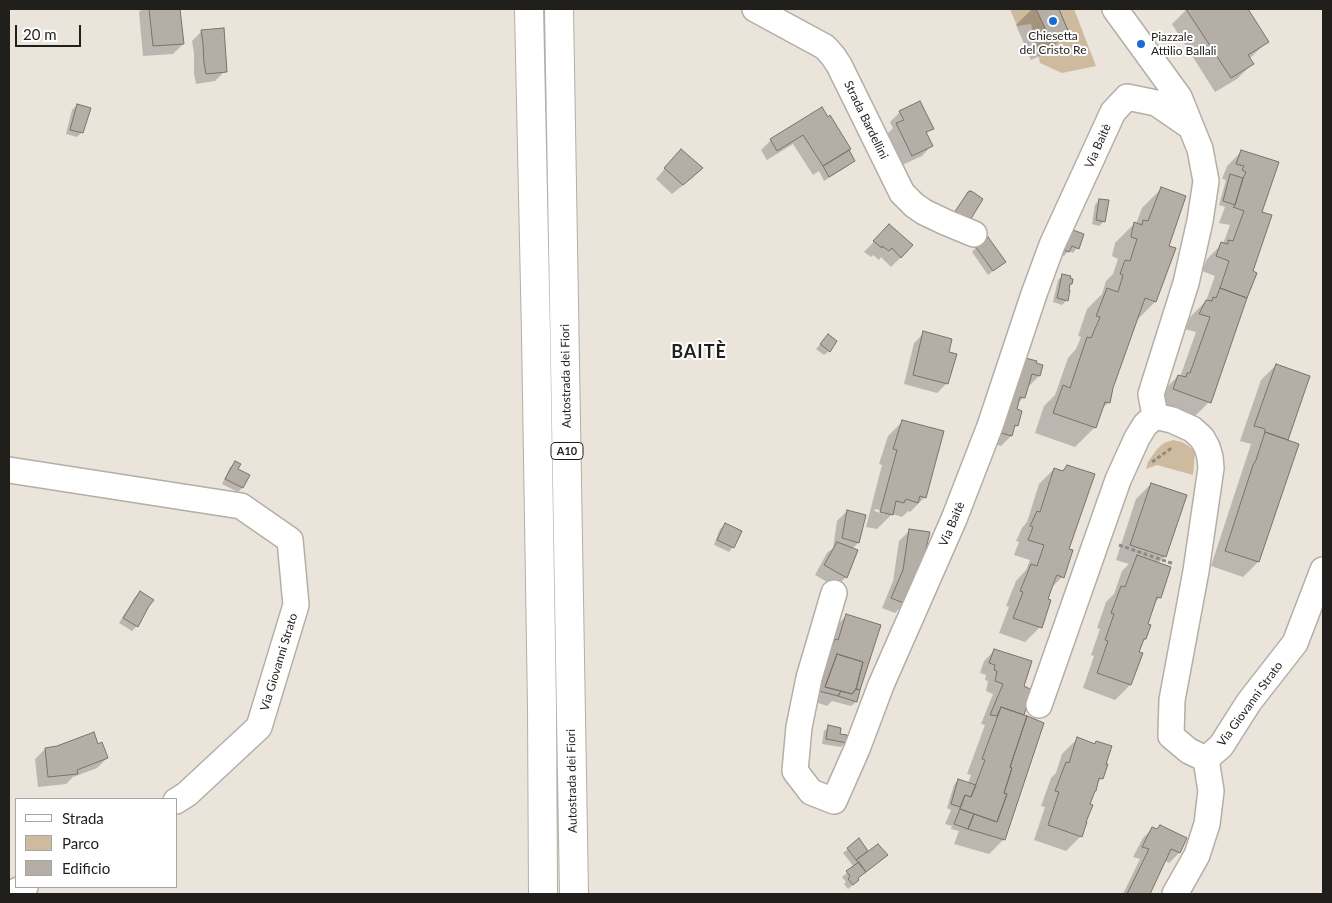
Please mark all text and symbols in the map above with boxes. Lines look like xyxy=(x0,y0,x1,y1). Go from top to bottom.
scale bar xyxy=(18,15,84,47)
marker: Chiesetta del Cristo Re xyxy=(1047,15,1059,27)
text: 20 m xyxy=(23,25,57,43)
place label: Chiesetta del Cristo Re xyxy=(1020,29,1086,57)
place label: Piazzale Attilio Ballali xyxy=(1151,30,1216,58)
marker: Piazzale Attilio Ballali xyxy=(1135,38,1147,50)
street label: Strada Bardellini xyxy=(841,78,891,162)
street label: Via Baitè xyxy=(1082,122,1114,170)
street label: Autostrada dei Fiori xyxy=(558,324,574,428)
district label: BAITÈ xyxy=(671,341,727,363)
road number: A10 xyxy=(551,442,583,460)
street label: Via Baitè xyxy=(936,499,968,549)
street label: Via Giovanni Strato xyxy=(257,611,301,713)
street label: Via Giovanni Strato xyxy=(1214,659,1286,749)
street label: Autostrada dei Fiori xyxy=(564,729,580,833)
legend xyxy=(15,798,178,888)
text: Strada xyxy=(62,809,104,827)
text: Parco xyxy=(62,834,99,852)
text: Edificio xyxy=(62,859,110,877)

